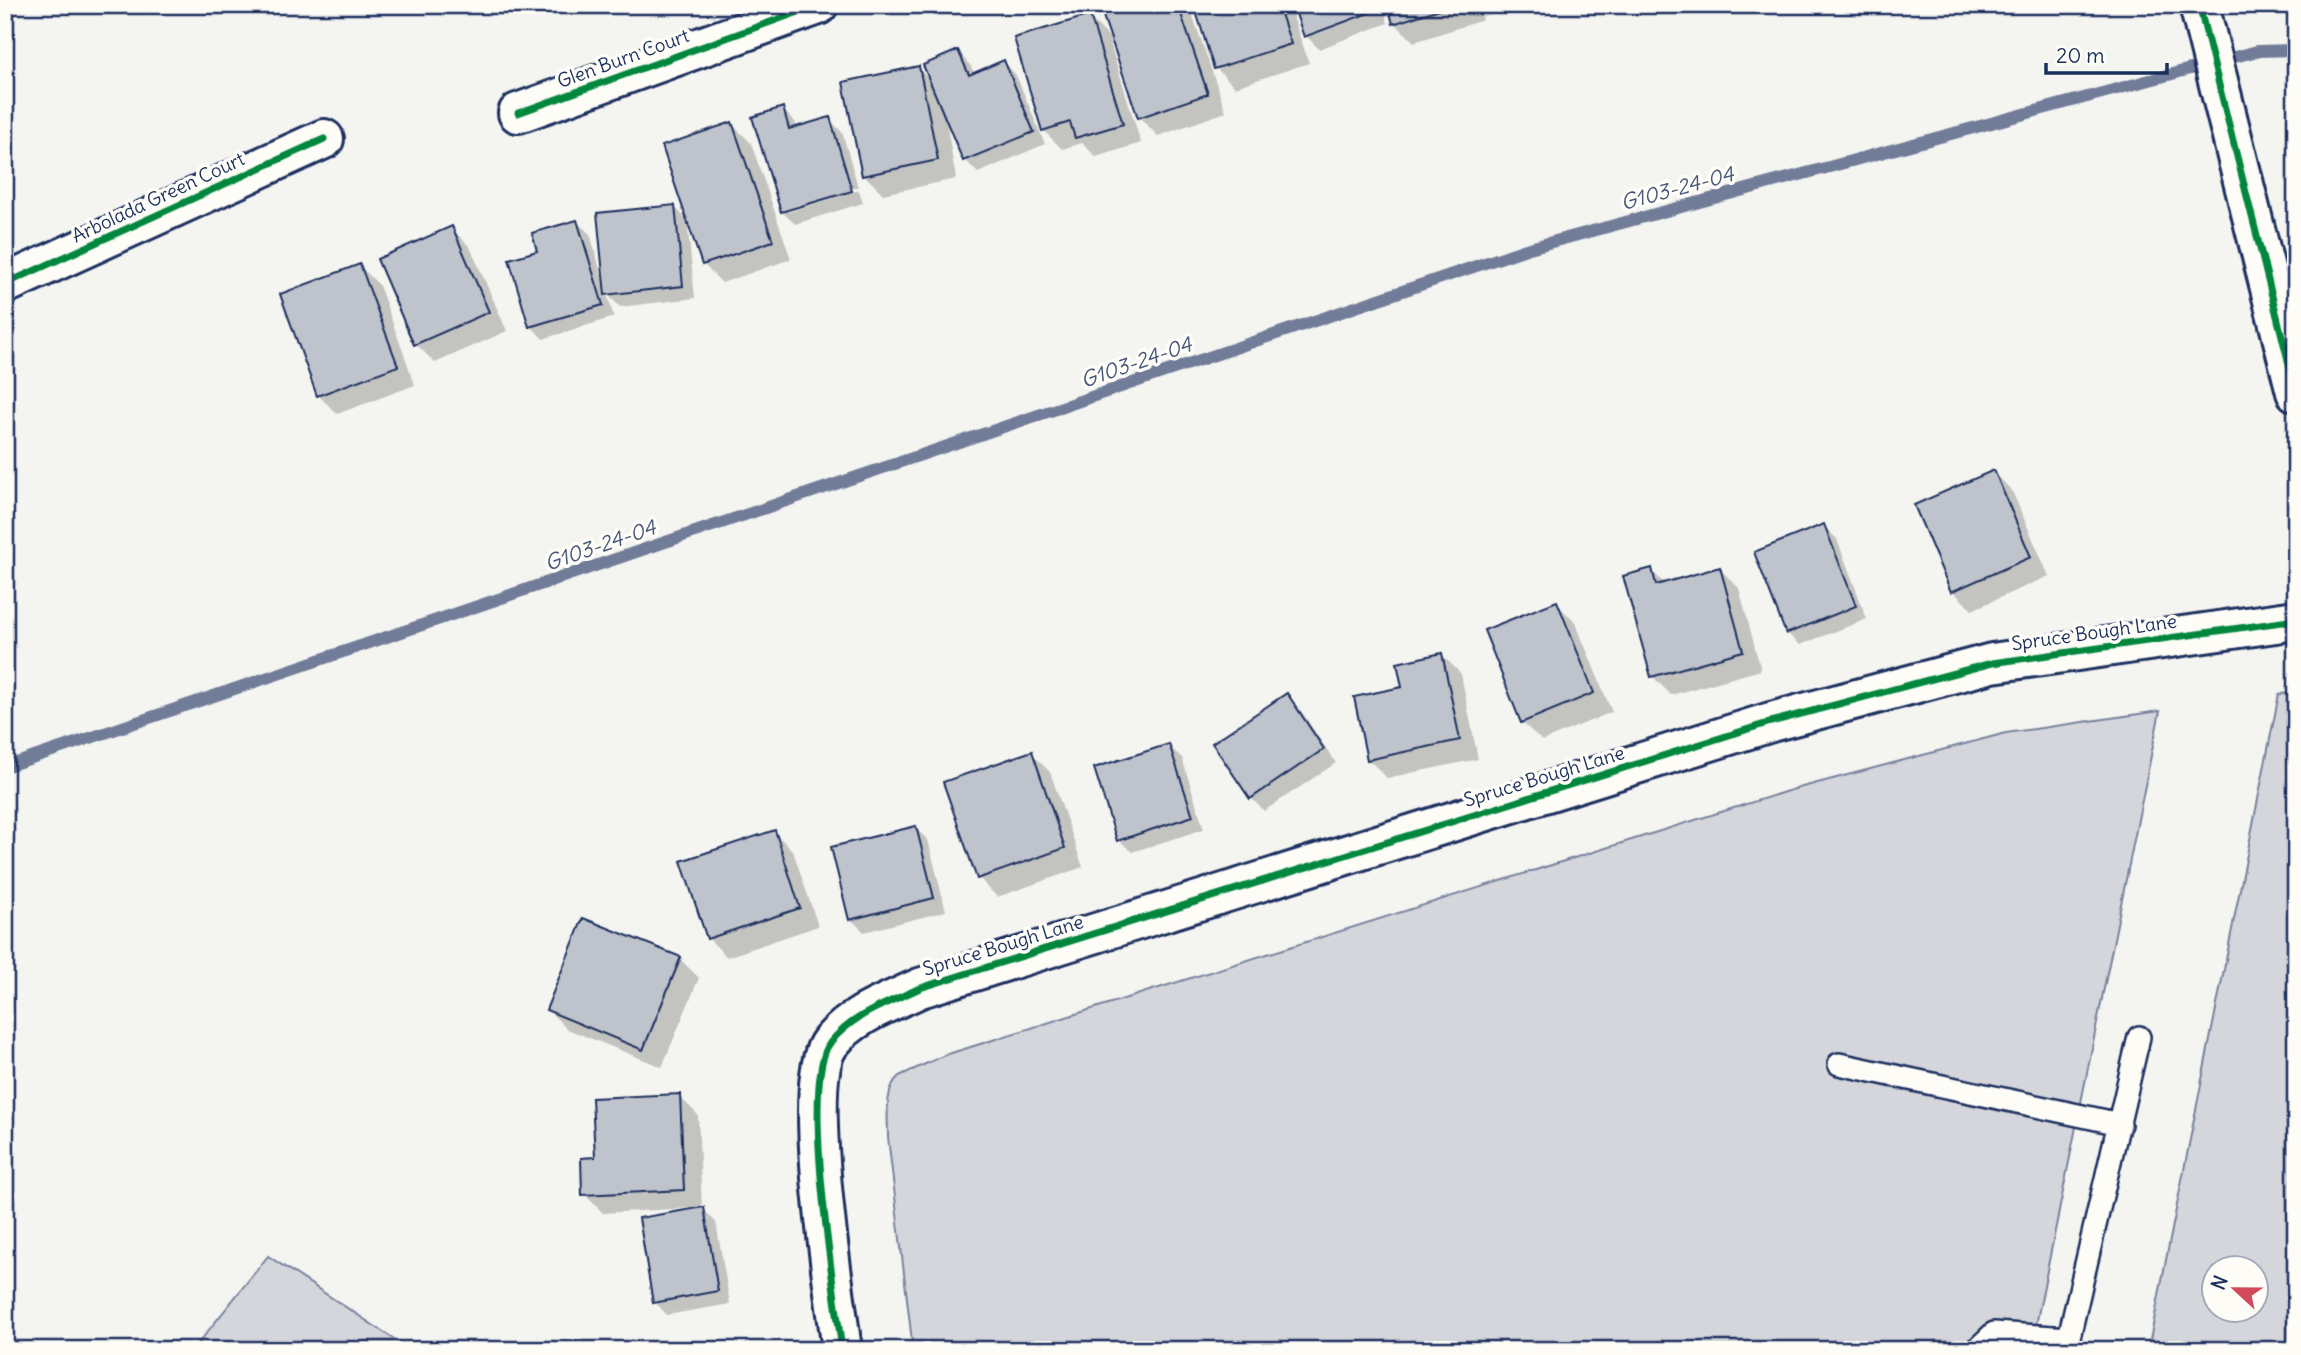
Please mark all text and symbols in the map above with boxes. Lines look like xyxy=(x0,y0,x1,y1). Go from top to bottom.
street label: Glen Burn Court xyxy=(554,23,692,93)
scale bar xyxy=(2046,32,2166,76)
text: 20 m xyxy=(2056,42,2105,69)
street label: Arbolada Green Court xyxy=(68,146,248,248)
water label: G103-24-04 xyxy=(1618,160,1737,216)
water label: G103-24-04 xyxy=(1077,330,1196,394)
water label: G103-24-04 xyxy=(541,513,660,577)
street label: Spruce Bough Lane xyxy=(2010,609,2178,655)
street label: Spruce Bough Lane xyxy=(1461,740,1627,812)
street label: Spruce Bough Lane xyxy=(920,909,1086,981)
north arrow xyxy=(2200,1254,2270,1324)
text: N xyxy=(2206,1272,2233,1293)

